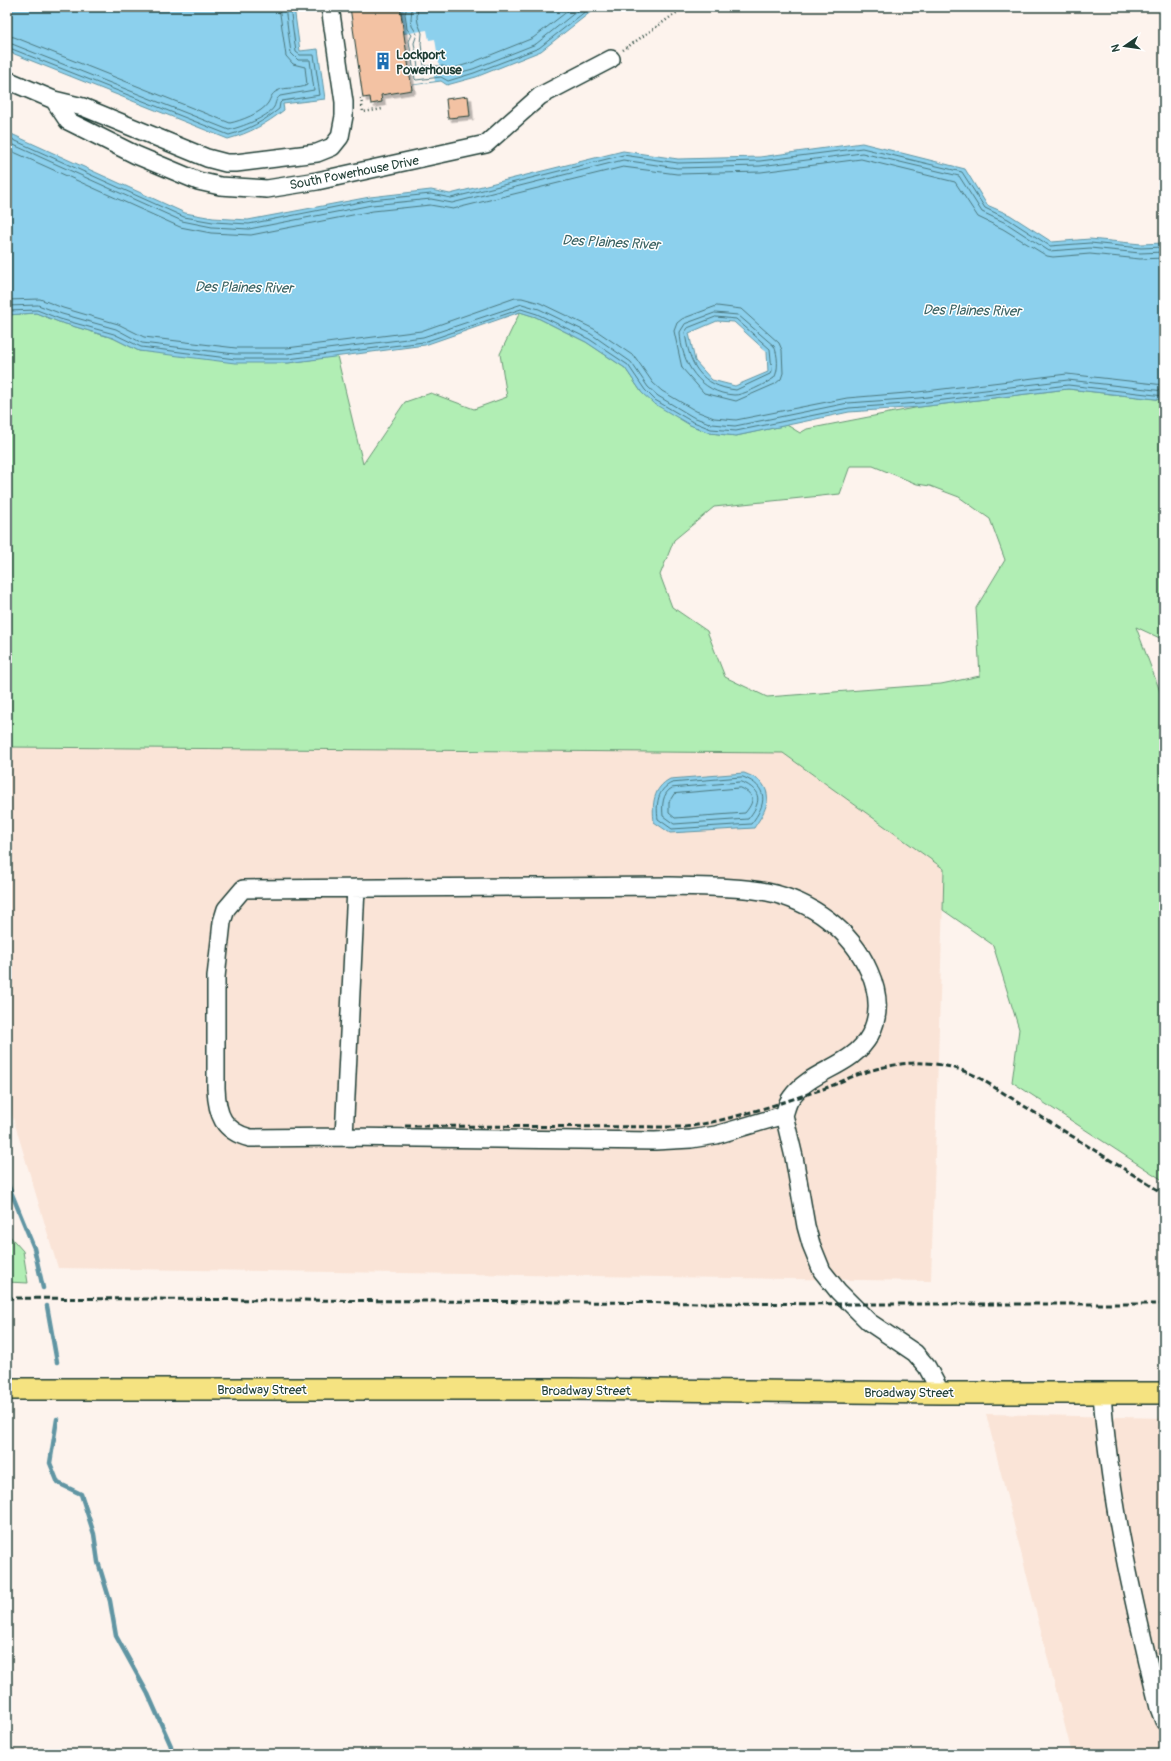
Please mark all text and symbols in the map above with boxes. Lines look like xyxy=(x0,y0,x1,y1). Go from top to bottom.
north arrow xyxy=(1105,26,1145,66)
text: N xyxy=(1108,43,1123,53)
place label: Lockport Powerhouse xyxy=(396,47,462,78)
building icon: Lockport Powerhouse xyxy=(373,51,393,71)
street label: South Powerhouse Drive xyxy=(288,152,421,193)
water label: Des Plaines River xyxy=(561,231,662,254)
water label: Des Plaines River xyxy=(195,278,295,297)
water label: Des Plaines River xyxy=(923,301,1023,320)
street label: Broadway Street xyxy=(217,1382,308,1398)
street label: Broadway Street xyxy=(541,1383,632,1399)
street label: Broadway Street xyxy=(864,1385,955,1401)

